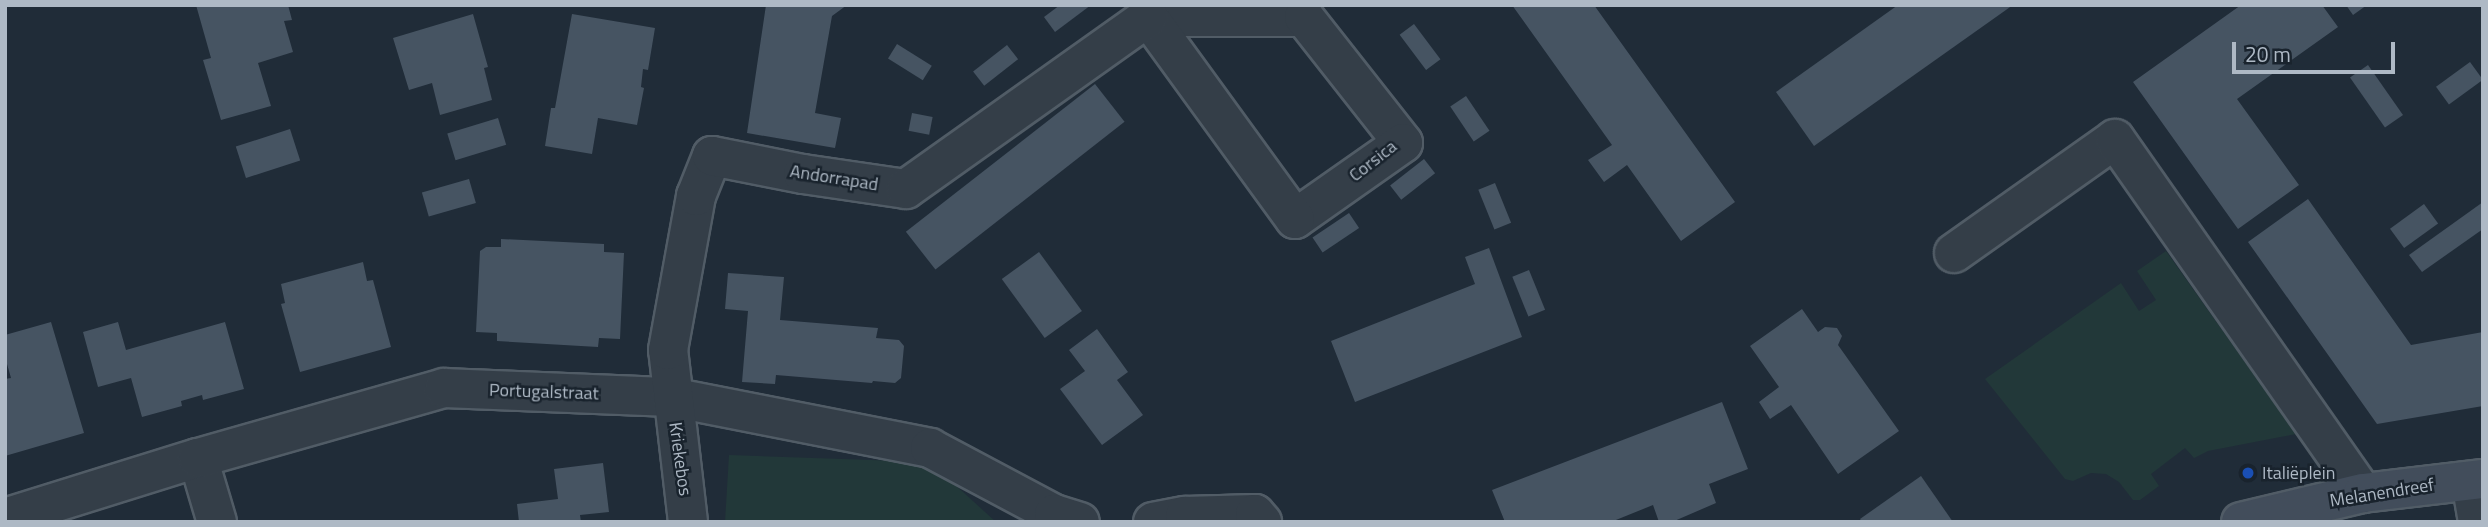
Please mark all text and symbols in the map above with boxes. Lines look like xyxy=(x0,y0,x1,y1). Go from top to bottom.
scale bar xyxy=(2236,28,2399,72)
text: 20 m xyxy=(2245,38,2291,70)
street label: Corsica xyxy=(1345,136,1401,186)
street label: Andorrapad xyxy=(788,160,880,196)
street label: Portugalstraat xyxy=(489,379,599,405)
street label: Kriekebos xyxy=(664,421,696,497)
place label: Italiëplein xyxy=(2262,462,2335,484)
marker: Italiëplein xyxy=(2240,465,2256,481)
street label: Melanendreef xyxy=(2328,474,2436,512)

